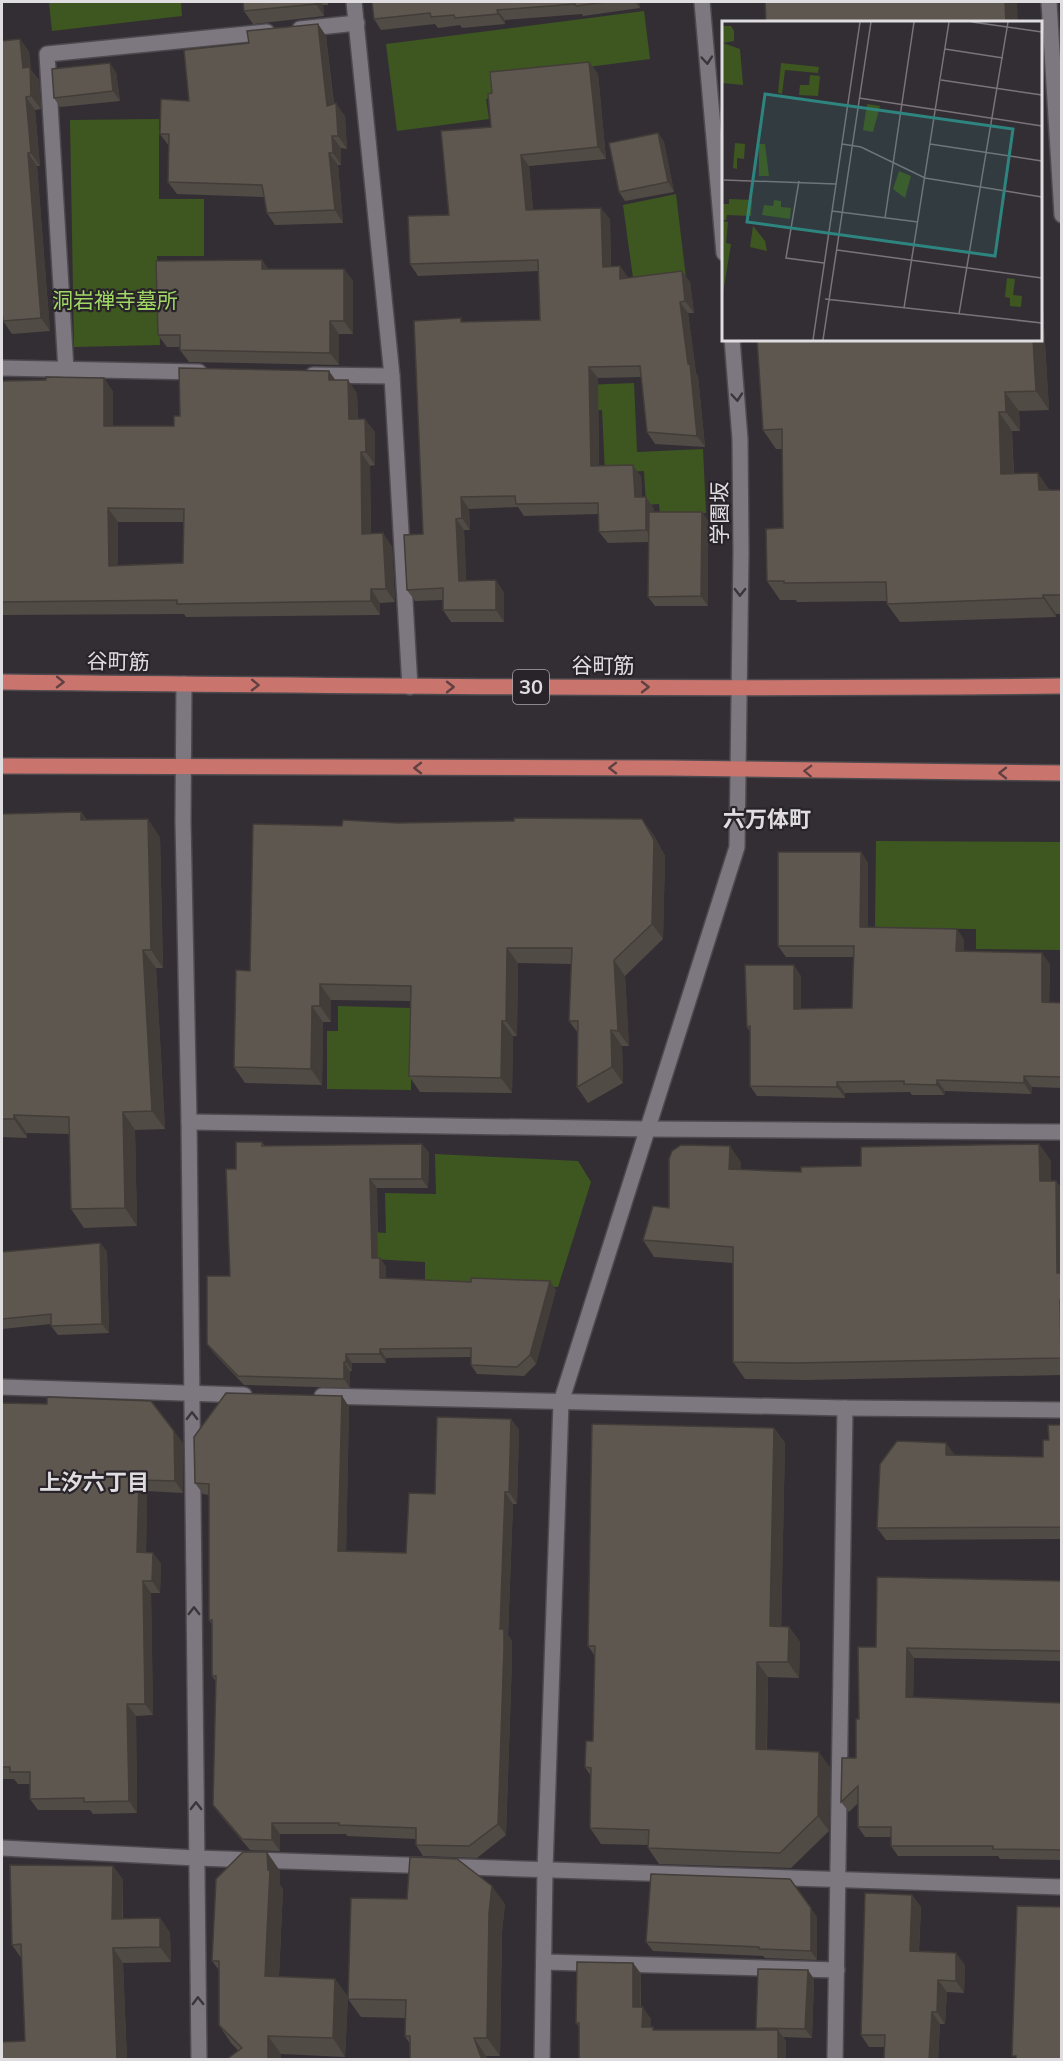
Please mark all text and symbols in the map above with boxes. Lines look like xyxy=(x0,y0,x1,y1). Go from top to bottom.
inset map xyxy=(722,21,1042,340)
one-way arrow xyxy=(700,55,713,64)
park label: 洞岩禅寺墓所 xyxy=(52,287,178,313)
one-way arrow xyxy=(730,393,743,402)
street label: 学園坂 xyxy=(706,482,732,545)
one-way arrow xyxy=(734,588,747,597)
street label: 谷町筋 xyxy=(86,647,150,675)
street label: 谷町筋 xyxy=(572,652,635,678)
road number: 30 xyxy=(513,670,549,704)
one-way arrow xyxy=(55,676,64,689)
one-way arrow xyxy=(250,679,259,691)
one-way arrow xyxy=(445,681,454,693)
one-way arrow xyxy=(640,681,649,693)
one-way arrow xyxy=(414,762,423,774)
one-way arrow xyxy=(609,762,618,774)
one-way arrow xyxy=(804,765,813,777)
one-way arrow xyxy=(999,767,1008,779)
district label: 六万体町 xyxy=(723,805,811,833)
one-way arrow xyxy=(186,1412,198,1421)
district label: 上汐六丁目 xyxy=(39,1468,149,1496)
one-way arrow xyxy=(188,1607,200,1616)
one-way arrow xyxy=(189,1802,202,1811)
one-way arrow xyxy=(192,1997,204,2006)

